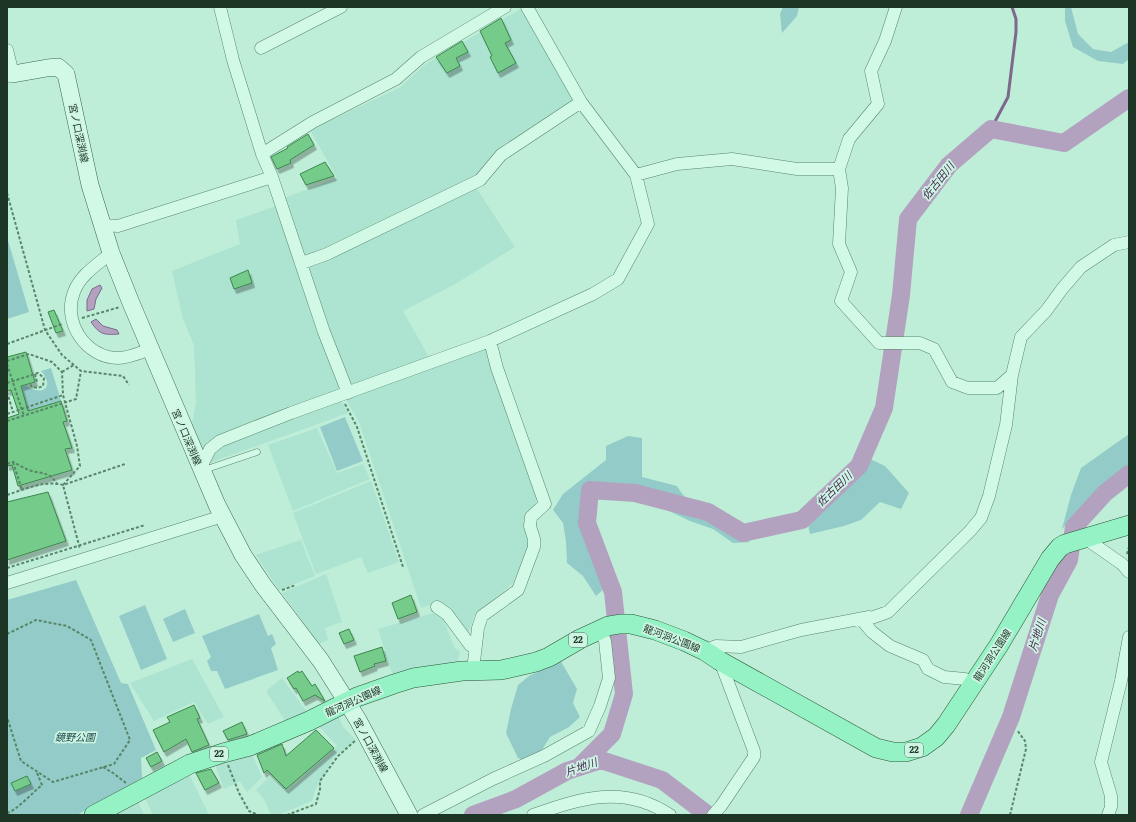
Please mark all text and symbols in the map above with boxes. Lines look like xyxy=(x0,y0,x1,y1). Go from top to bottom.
street label: 宮ノ口深渕線 xyxy=(66,102,93,164)
water label: 佐古田川 xyxy=(917,157,958,203)
street label: 宮ノ口深渕線 xyxy=(169,406,206,467)
water label: 佐古田川 xyxy=(812,467,855,509)
water label: 片地川 xyxy=(1023,616,1049,653)
street label: 龍河洞公園線 xyxy=(641,620,703,655)
street label: 龍河洞公園線 xyxy=(969,625,1014,684)
road number: 22 xyxy=(569,633,587,647)
street label: 龍河洞公園線 xyxy=(322,681,383,720)
street label: 宮ノ口深渕線 xyxy=(350,715,393,775)
park label: 鏡野公園 xyxy=(55,729,97,744)
road number: 22 xyxy=(905,743,923,757)
road number: 22 xyxy=(210,747,228,761)
water label: 片地川 xyxy=(562,753,600,779)

